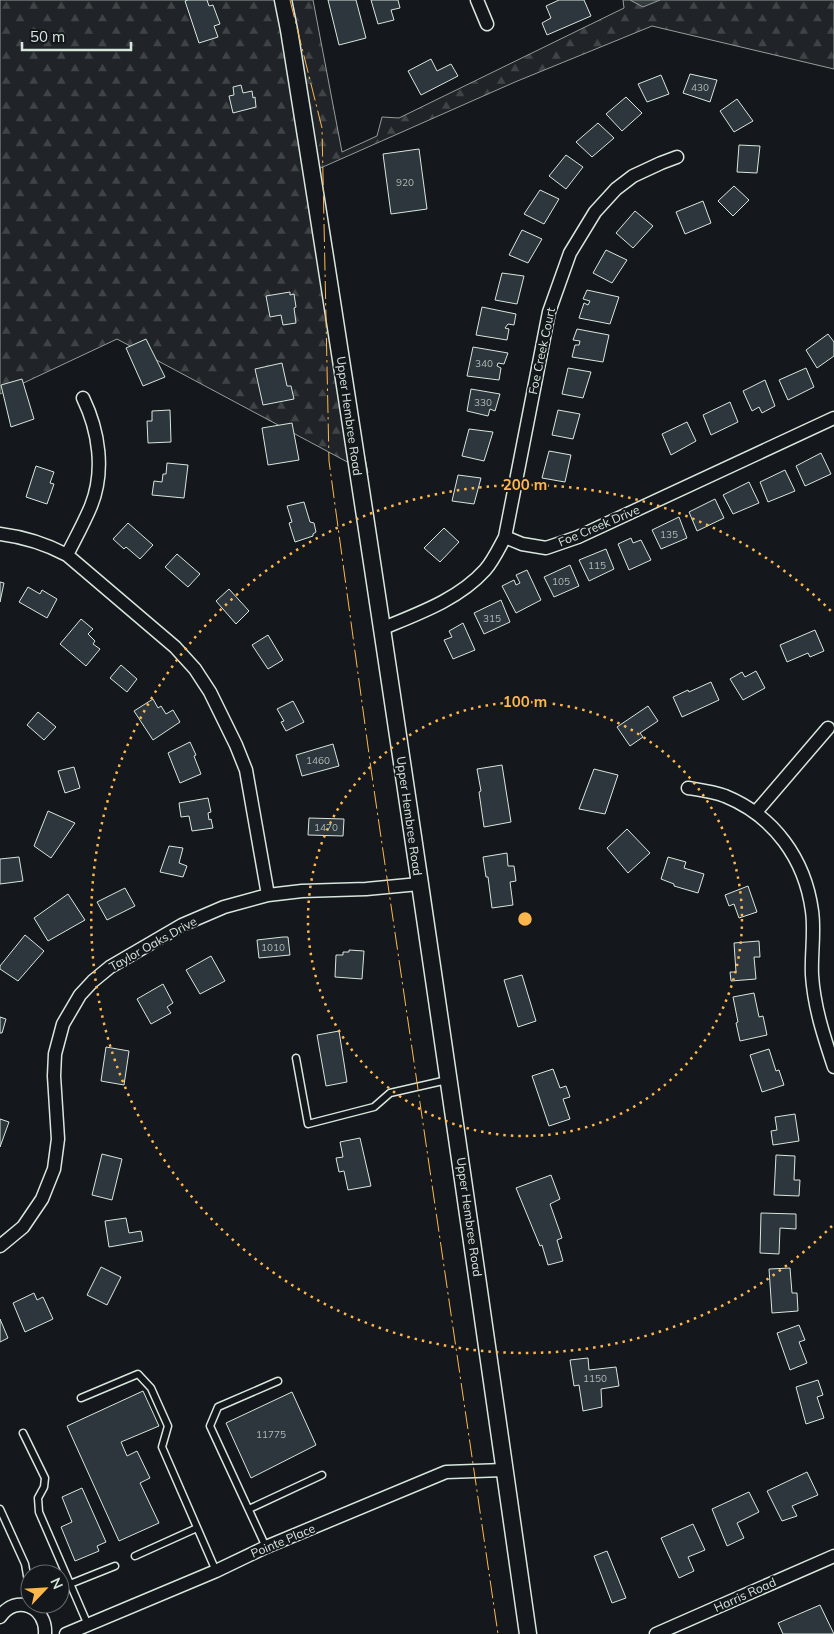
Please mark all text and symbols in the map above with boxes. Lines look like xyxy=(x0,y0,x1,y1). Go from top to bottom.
scale bar xyxy=(22,20,131,52)
text: 50 m xyxy=(30,27,65,46)
house number: 430 xyxy=(691,81,709,94)
house number: 920 xyxy=(396,176,414,189)
street label: Foe Creek Court xyxy=(525,306,558,396)
street label: Upper Hembree Road xyxy=(334,355,365,477)
house number: 340 xyxy=(475,357,493,370)
house number: 330 xyxy=(474,396,492,409)
text: 200 m xyxy=(503,475,547,494)
street label: Foe Creek Drive xyxy=(556,502,642,549)
house number: 135 xyxy=(660,528,678,541)
house number: 115 xyxy=(588,559,606,572)
house number: 105 xyxy=(552,575,570,588)
house number: 315 xyxy=(483,612,501,625)
text: 100 m xyxy=(503,692,547,711)
house number: 1460 xyxy=(306,754,330,767)
street label: Upper Hembree Road xyxy=(394,755,425,877)
house number: 1470 xyxy=(314,821,338,834)
centre of rings xyxy=(516,910,534,928)
street label: Taylor Oaks Drive xyxy=(106,913,199,974)
house number: 1010 xyxy=(261,941,285,954)
street label: Upper Hembree Road xyxy=(454,1156,485,1278)
house number: 1150 xyxy=(583,1372,607,1385)
house number: 11775 xyxy=(256,1428,286,1441)
street label: Pointe Place xyxy=(248,1520,317,1561)
north arrow xyxy=(20,1564,70,1614)
street label: Harris Road xyxy=(711,1574,778,1615)
text: N xyxy=(46,1575,67,1592)

